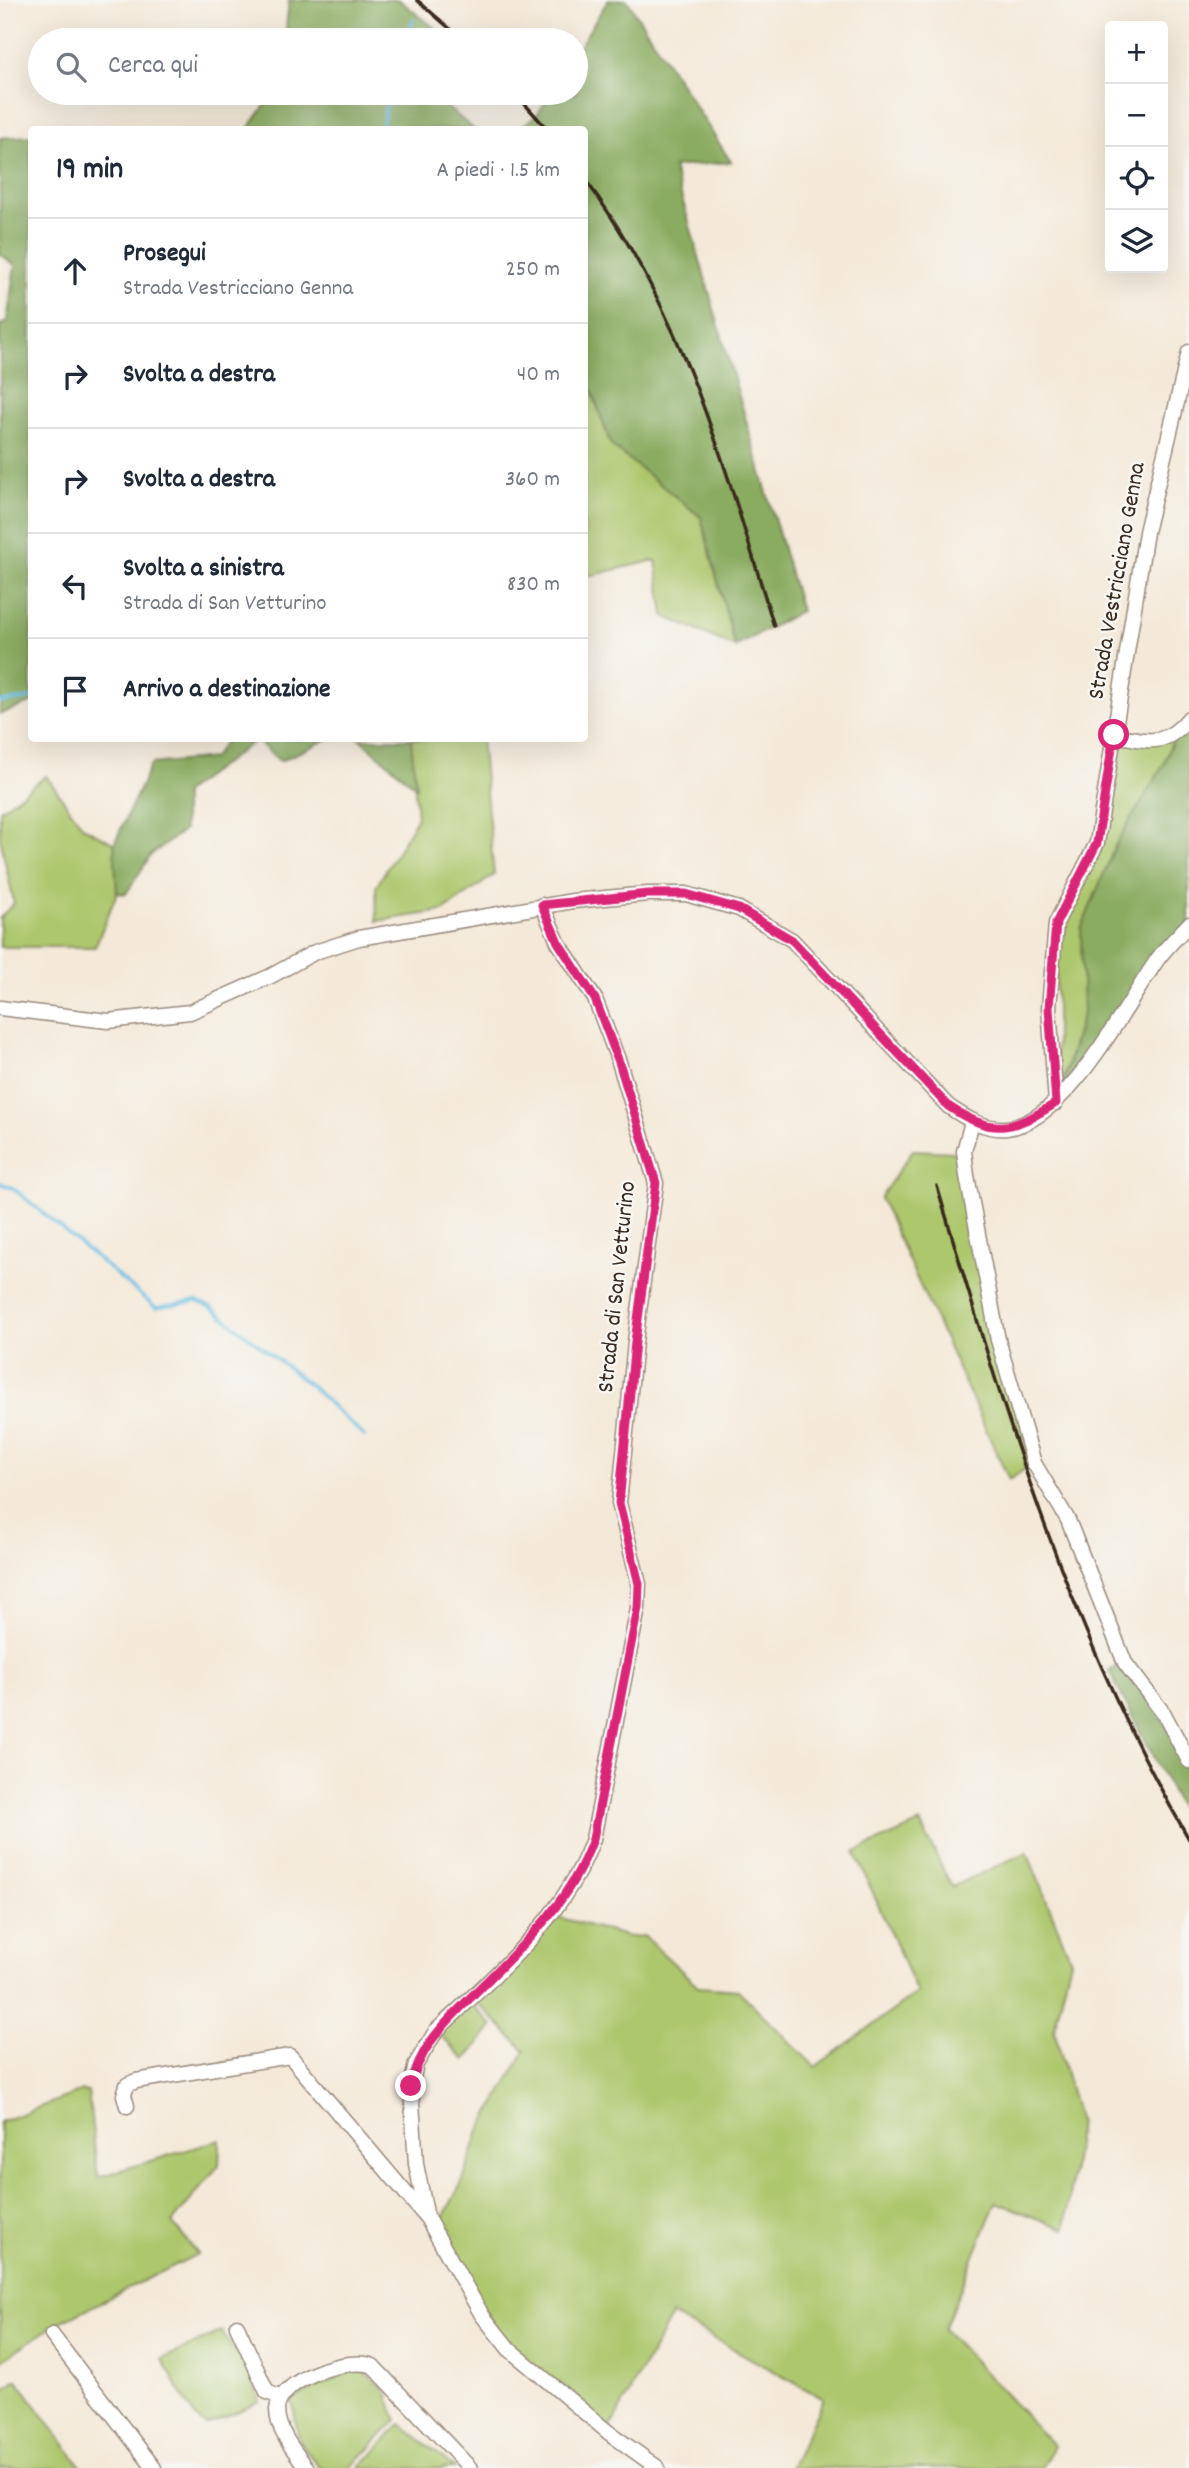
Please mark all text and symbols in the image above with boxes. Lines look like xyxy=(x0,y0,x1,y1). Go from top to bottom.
map controls xyxy=(1105,21,1168,273)
button: + xyxy=(1105,21,1168,84)
search box xyxy=(28,28,588,105)
icon: search xyxy=(52,48,90,86)
text: Cerca qui xyxy=(108,48,198,85)
button: − xyxy=(1105,84,1168,147)
button: locate xyxy=(1105,147,1168,210)
text: 19 min xyxy=(56,150,123,193)
text: A piedi · 1.5 km xyxy=(436,155,560,188)
button: layers xyxy=(1105,210,1168,273)
text: Prosegui xyxy=(123,236,206,273)
icon: ahead xyxy=(56,252,94,290)
text: 250 m xyxy=(506,254,560,287)
text: Strada Vestricciano Genna xyxy=(123,273,353,306)
icon: right xyxy=(56,357,94,395)
text: Svolta a destra xyxy=(123,357,275,394)
text: 40 m xyxy=(517,359,560,392)
street label: Strada Vestricciano Genna xyxy=(1080,459,1156,702)
icon: right xyxy=(56,462,94,500)
text: Svolta a destra xyxy=(123,462,275,499)
text: 360 m xyxy=(505,464,560,497)
text: Svolta a sinistra xyxy=(123,551,284,588)
icon: left xyxy=(56,567,94,605)
text: 830 m xyxy=(507,569,560,602)
text: Strada di San Vetturino xyxy=(123,588,327,621)
icon: arrive xyxy=(56,672,94,710)
text: Arrivo a destinazione xyxy=(123,672,331,709)
route start xyxy=(1098,719,1129,750)
street label: Strada di San Vetturino xyxy=(590,1180,646,1394)
route end xyxy=(395,2070,426,2101)

